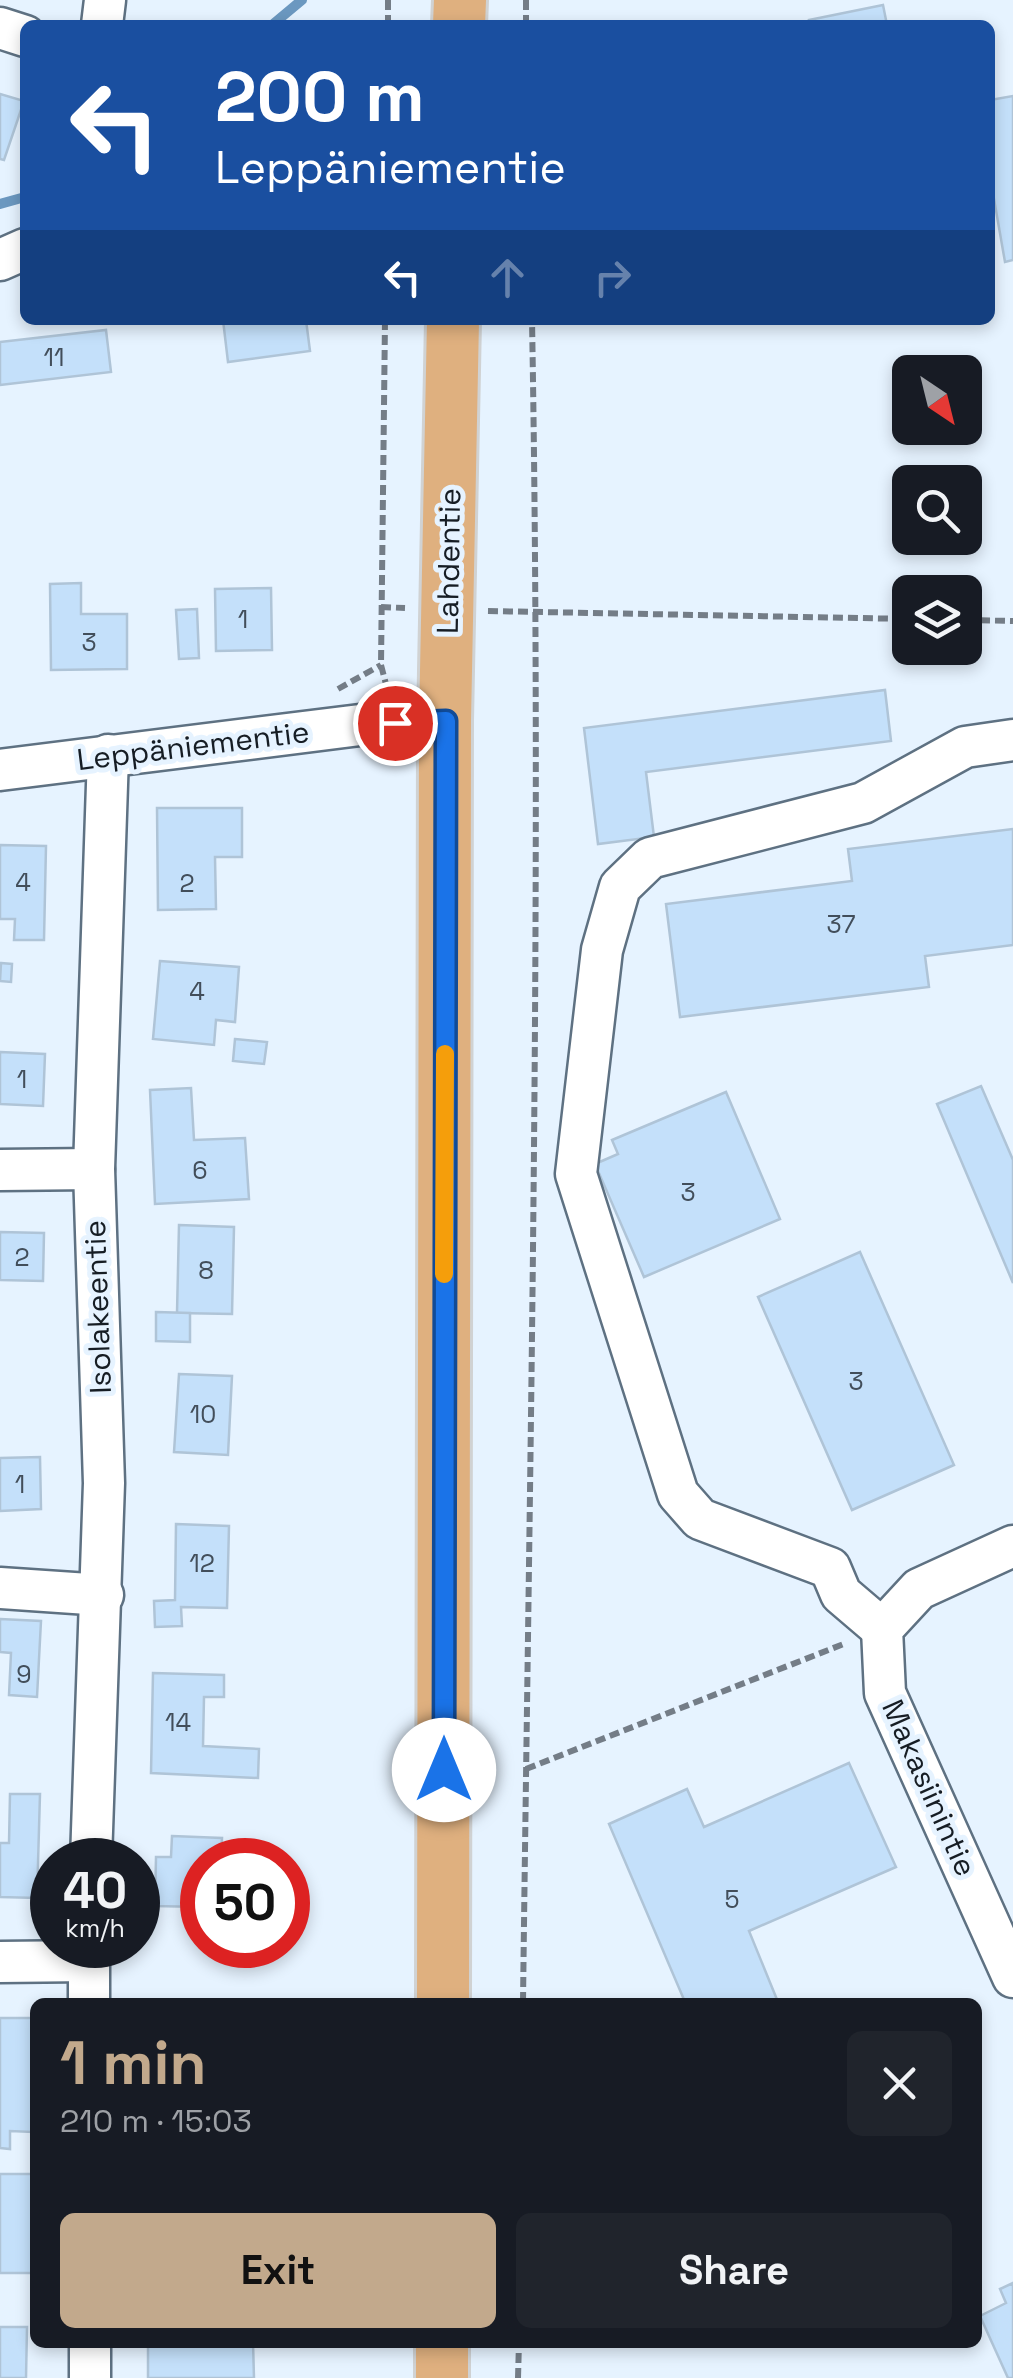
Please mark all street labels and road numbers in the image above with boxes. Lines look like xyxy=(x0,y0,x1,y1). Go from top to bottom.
street label: Lahdentie xyxy=(428,488,469,634)
street label: Leppäniementie xyxy=(74,712,311,779)
street label: Isolakeentie xyxy=(75,1219,120,1395)
street label: Makasiinintie xyxy=(873,1693,986,1882)

